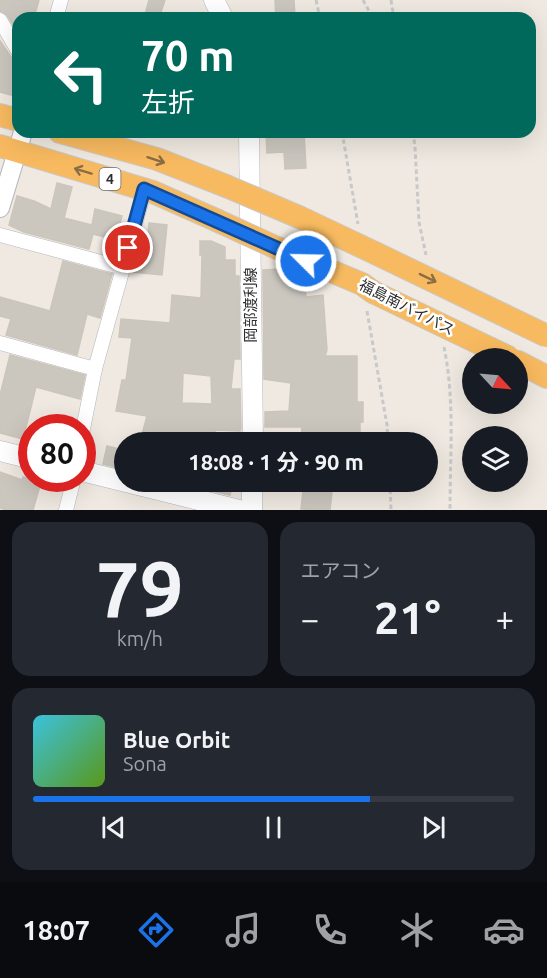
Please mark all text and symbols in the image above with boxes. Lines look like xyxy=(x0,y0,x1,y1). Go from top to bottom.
text: 70 m xyxy=(141,32,235,79)
icon: left xyxy=(42,36,120,114)
text: 左折 xyxy=(141,87,195,117)
one-way arrow xyxy=(146,155,165,166)
one-way arrow xyxy=(74,165,93,176)
road number: 4 xyxy=(100,168,120,190)
pin xyxy=(102,222,153,273)
position arrow xyxy=(274,229,338,293)
icon: arrive xyxy=(111,231,144,264)
street label: 岡部渡利線 xyxy=(242,267,259,343)
one-way arrow xyxy=(418,273,436,285)
street label: 福島南バイパス xyxy=(356,276,458,338)
north arrow xyxy=(462,348,528,414)
map controls xyxy=(462,348,528,492)
speed limit sign: 80 xyxy=(18,414,96,492)
button: layers xyxy=(462,426,528,492)
text: 18:08 · 1 分 · 90 m xyxy=(188,449,364,474)
text: 79 xyxy=(96,544,184,632)
text: エアコン xyxy=(301,559,381,582)
text: 21° xyxy=(374,592,441,643)
text: − xyxy=(301,600,319,637)
text: + xyxy=(495,600,514,637)
text: km/h xyxy=(117,627,163,650)
text: Blue Orbit xyxy=(123,727,230,752)
text: Sona xyxy=(123,752,167,775)
icon: previous xyxy=(97,811,130,844)
icon: pause xyxy=(257,811,290,844)
icon: next xyxy=(417,811,450,844)
icon: directions xyxy=(135,909,177,951)
icon: music xyxy=(222,909,264,951)
icon: phone xyxy=(309,909,351,951)
icon: climate xyxy=(396,909,438,951)
icon: car xyxy=(483,909,525,951)
text: 18:07 xyxy=(22,915,90,945)

